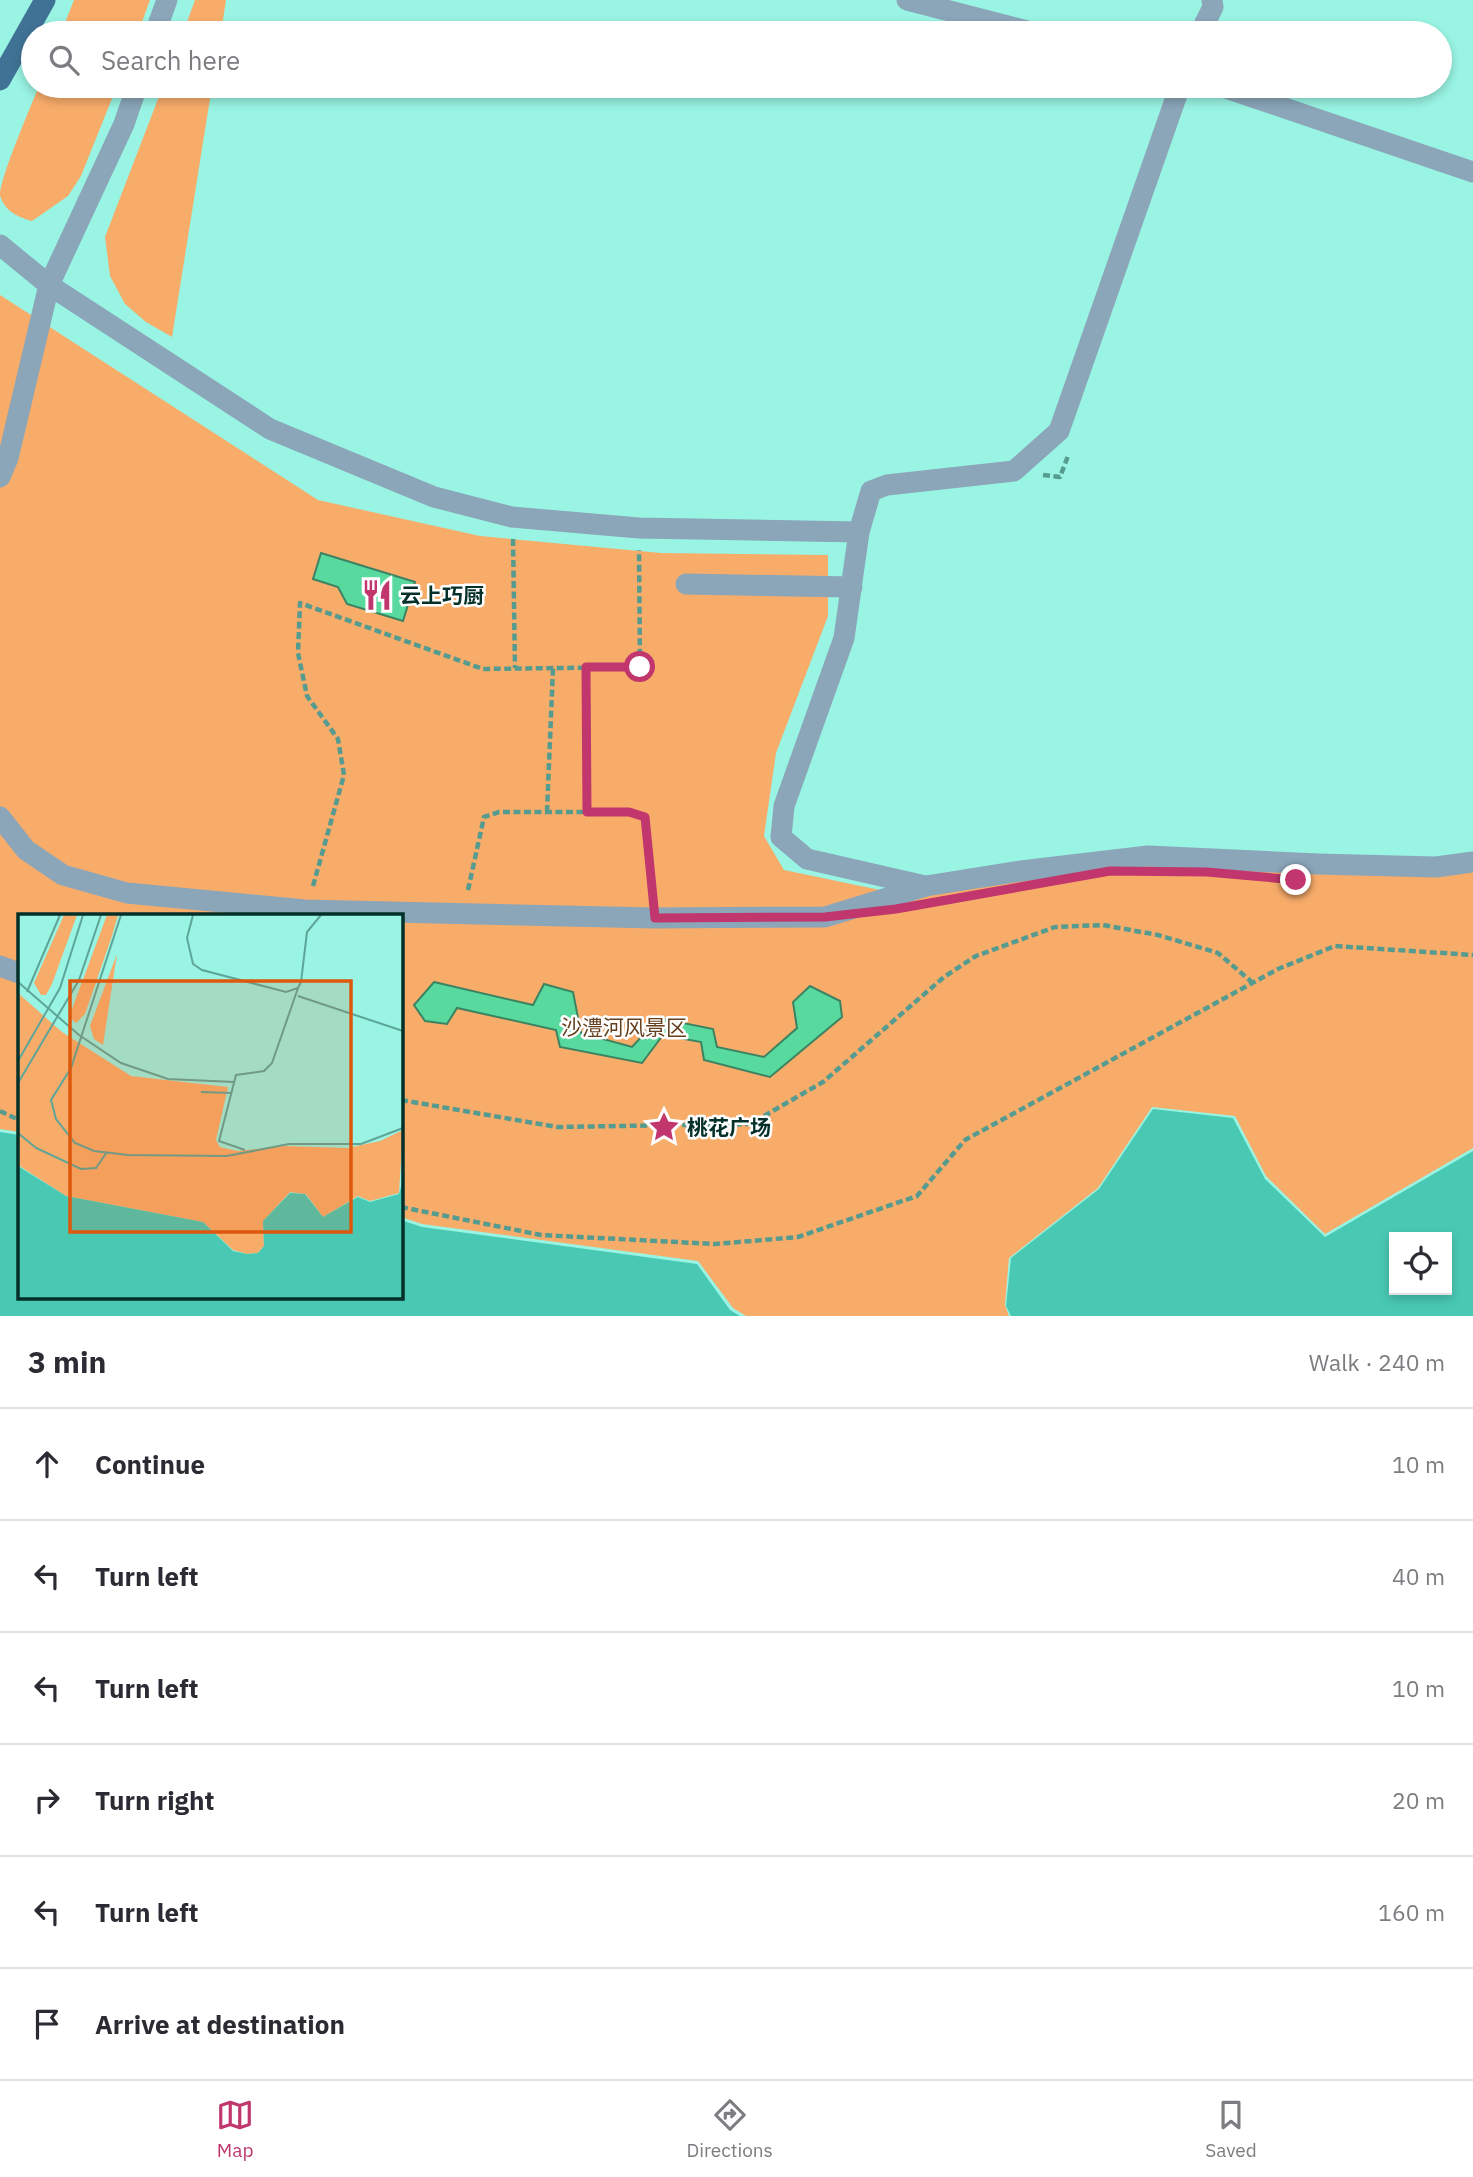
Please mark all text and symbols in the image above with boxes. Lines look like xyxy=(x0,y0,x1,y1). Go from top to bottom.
search box xyxy=(21,21,1452,98)
icon: search xyxy=(45,41,83,79)
text: Search here xyxy=(101,43,240,77)
restaurant icon: 云上巧厨 xyxy=(360,578,394,612)
place label: 云上巧厨 xyxy=(400,581,484,609)
route start xyxy=(624,651,655,682)
route end xyxy=(1280,864,1311,895)
inset map xyxy=(18,914,402,1298)
park label: 沙澧河风景区 xyxy=(561,1013,687,1041)
place icon: 桃花广场 xyxy=(647,1110,681,1144)
place label: 桃花广场 xyxy=(687,1113,771,1141)
map controls xyxy=(1389,1232,1452,1295)
button: locate xyxy=(1389,1232,1452,1295)
text: 3 min xyxy=(28,1342,106,1381)
text: Walk · 240 m xyxy=(1309,1347,1445,1377)
icon: ahead xyxy=(28,1445,66,1483)
text: Continue xyxy=(95,1447,205,1481)
text: 10 m xyxy=(1392,1449,1445,1479)
icon: left xyxy=(28,1557,66,1595)
text: Turn left xyxy=(95,1559,198,1593)
text: 40 m xyxy=(1392,1561,1445,1591)
icon: left xyxy=(28,1669,66,1707)
text: Turn left xyxy=(95,1671,198,1705)
text: 10 m xyxy=(1392,1673,1445,1703)
icon: right xyxy=(28,1781,66,1819)
text: Turn right xyxy=(95,1783,214,1817)
text: 20 m xyxy=(1392,1785,1445,1815)
icon: left xyxy=(28,1893,66,1931)
text: Turn left xyxy=(95,1895,198,1929)
text: 160 m xyxy=(1378,1897,1445,1927)
icon: arrive xyxy=(28,2005,66,2043)
text: Arrive at destination xyxy=(95,2007,345,2041)
tab: Map xyxy=(216,2096,254,2162)
tab: Directions xyxy=(686,2096,773,2162)
tab: Saved xyxy=(1205,2096,1257,2162)

